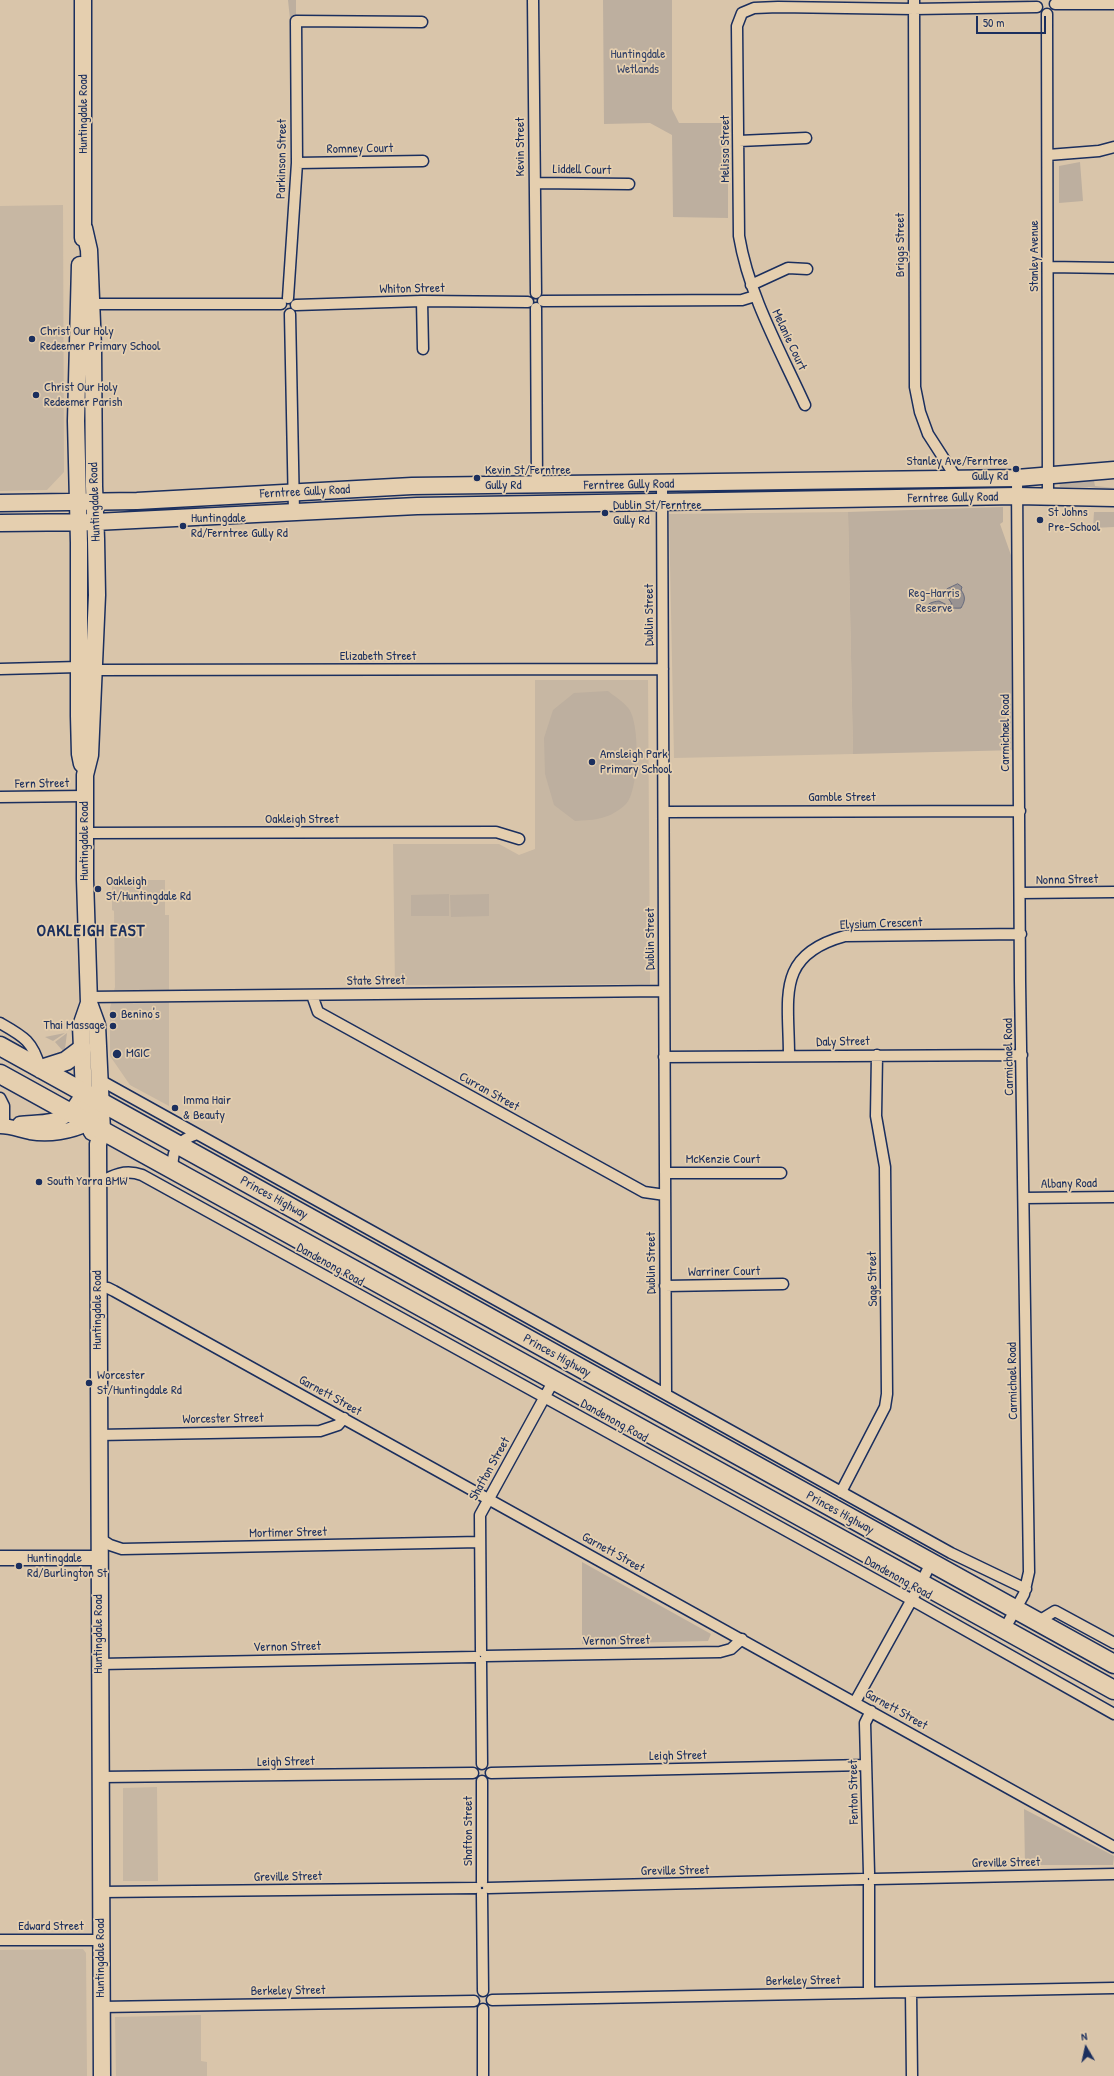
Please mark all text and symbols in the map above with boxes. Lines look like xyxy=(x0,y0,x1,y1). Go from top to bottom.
scale bar xyxy=(978,8,1048,34)
text: 50 m xyxy=(983,14,1004,31)
park label: Huntingdale Wetlands xyxy=(610,47,666,78)
street label: Huntingdale Road xyxy=(76,74,92,154)
street label: Melissa Street xyxy=(718,115,734,183)
street label: Kevin Street xyxy=(513,117,529,177)
street label: Parkinson Street xyxy=(274,119,290,199)
street label: Romney Court xyxy=(327,141,393,157)
street label: Liddell Court xyxy=(553,162,611,178)
street label: Briggs Street xyxy=(893,213,909,277)
street label: Stanley Avenue xyxy=(1027,220,1043,292)
street label: Whiton Street xyxy=(379,281,445,297)
street label: Melanie Court xyxy=(768,307,810,373)
place label: Christ Our Holy Redeemer Primary School xyxy=(40,324,161,355)
marker: Christ Our Holy Redeemer Primary School xyxy=(27,334,37,344)
place label: Christ Our Holy Redeemer Parish xyxy=(44,380,122,411)
marker: Christ Our Holy Redeemer Parish xyxy=(31,390,41,400)
place label: Stanley Ave/Ferntree Gully Rd xyxy=(906,454,1008,485)
street label: Huntingdale Road xyxy=(86,462,104,542)
place label: Kevin St/Ferntree Gully Rd xyxy=(485,463,571,494)
marker: Stanley Ave/Ferntree Gully Rd xyxy=(1011,464,1021,474)
marker: Kevin St/Ferntree Gully Rd xyxy=(472,473,482,483)
street label: Ferntree Gully Road xyxy=(584,476,674,494)
street label: Ferntree Gully Road xyxy=(259,482,351,502)
street label: Ferntree Gully Road xyxy=(908,489,998,507)
place label: Dublin St/Ferntree Gully Rd xyxy=(613,498,702,529)
place label: St Johns Pre-School xyxy=(1048,505,1100,536)
marker: Dublin St/Ferntree Gully Rd xyxy=(600,508,610,518)
place label: Huntingdale Rd/Ferntree Gully Rd xyxy=(191,511,288,542)
marker: St Johns Pre-School xyxy=(1035,515,1045,525)
marker: Huntingdale Rd/Ferntree Gully Rd xyxy=(178,521,188,531)
street label: Dublin Street xyxy=(642,584,658,646)
park label: Reg-Harris Reserve xyxy=(908,586,960,617)
street label: Elizabeth Street xyxy=(340,649,416,665)
street label: Carmichael Road xyxy=(998,694,1014,772)
place label: Amsleigh Park Primary School xyxy=(600,747,672,778)
marker: Amsleigh Park Primary School xyxy=(587,757,597,767)
street label: Fern Street xyxy=(15,776,69,792)
street label: Gamble Street xyxy=(808,790,876,806)
street label: Huntingdale Road xyxy=(77,801,93,881)
street label: Oakleigh Street xyxy=(265,812,339,828)
street label: Nonna Street xyxy=(1036,872,1098,888)
place label: Oakleigh St/Huntingdale Rd xyxy=(106,874,191,905)
marker: Oakleigh St/Huntingdale Rd xyxy=(93,884,103,894)
street label: Dublin Street xyxy=(643,908,659,970)
street label: Elysium Crescent xyxy=(839,915,923,933)
district label: OAKLEIGH EAST xyxy=(36,921,146,941)
street label: State Street xyxy=(347,973,405,989)
place label: Benino's xyxy=(121,1007,160,1023)
marker: Benino's xyxy=(108,1010,118,1020)
place label: Thai Massage xyxy=(44,1018,105,1034)
street label: Carmichael Road xyxy=(1001,1018,1017,1096)
marker: Thai Massage xyxy=(108,1021,118,1031)
street label: Daly Street xyxy=(816,1034,870,1050)
place label: MGIC xyxy=(126,1046,150,1062)
marker: MGIC xyxy=(111,1048,123,1060)
street label: Curran Street xyxy=(456,1069,522,1115)
place label: Imma Hair & Beauty xyxy=(183,1093,231,1124)
marker: Imma Hair & Beauty xyxy=(170,1103,180,1113)
street label: McKenzie Court xyxy=(686,1152,760,1168)
street label: Princes Highway xyxy=(237,1173,311,1223)
place label: South Yarra BMW xyxy=(47,1174,128,1190)
street label: Albany Road xyxy=(1041,1176,1097,1192)
marker: South Yarra BMW xyxy=(34,1177,44,1187)
street label: Dublin Street xyxy=(644,1232,660,1294)
street label: Dandenong Road xyxy=(294,1240,366,1290)
street label: Sage Street xyxy=(865,1251,881,1307)
street label: Warriner Court xyxy=(688,1264,760,1280)
street label: Huntingdale Road xyxy=(90,1270,106,1350)
street label: Princes Highway xyxy=(520,1331,594,1381)
street label: Carmichael Road xyxy=(1005,1342,1021,1420)
place label: Worcester St/Huntingdale Rd xyxy=(97,1368,182,1399)
street label: Garnett Street xyxy=(296,1372,364,1420)
marker: Worcester St/Huntingdale Rd xyxy=(84,1378,94,1388)
street label: Dandenong Road xyxy=(578,1396,650,1446)
street label: Worcester Street xyxy=(182,1410,264,1428)
street label: Shafton Street xyxy=(466,1435,514,1503)
street label: Princes Highway xyxy=(803,1488,877,1538)
street label: Mortimer Street xyxy=(249,1525,327,1541)
street label: Garnett Street xyxy=(579,1529,647,1577)
place label: Huntingdale Rd/Burlington St xyxy=(27,1551,107,1582)
street label: Dandenong Road xyxy=(862,1553,934,1603)
marker: Huntingdale Rd/Burlington St xyxy=(14,1561,24,1571)
street label: Huntingdale Road xyxy=(91,1594,107,1674)
street label: Vernon Street xyxy=(582,1633,650,1649)
street label: Vernon Street xyxy=(253,1639,321,1655)
street label: Garnett Street xyxy=(862,1686,930,1734)
street label: Leigh Street xyxy=(649,1748,707,1764)
street label: Leigh Street xyxy=(257,1754,315,1770)
street label: Fenton Street xyxy=(846,1759,862,1825)
street label: Shafton Street xyxy=(461,1796,477,1866)
street label: Greville Street xyxy=(972,1855,1040,1871)
street label: Greville Street xyxy=(641,1863,709,1879)
street label: Greville Street xyxy=(254,1869,322,1885)
street label: Huntingdale Road xyxy=(93,1918,109,1998)
street label: Edward Street xyxy=(18,1919,84,1935)
street label: Berkeley Street xyxy=(766,1973,840,1989)
street label: Berkeley Street xyxy=(251,1983,325,1999)
north arrow xyxy=(1066,2028,1106,2068)
text: N xyxy=(1080,2029,1088,2044)

